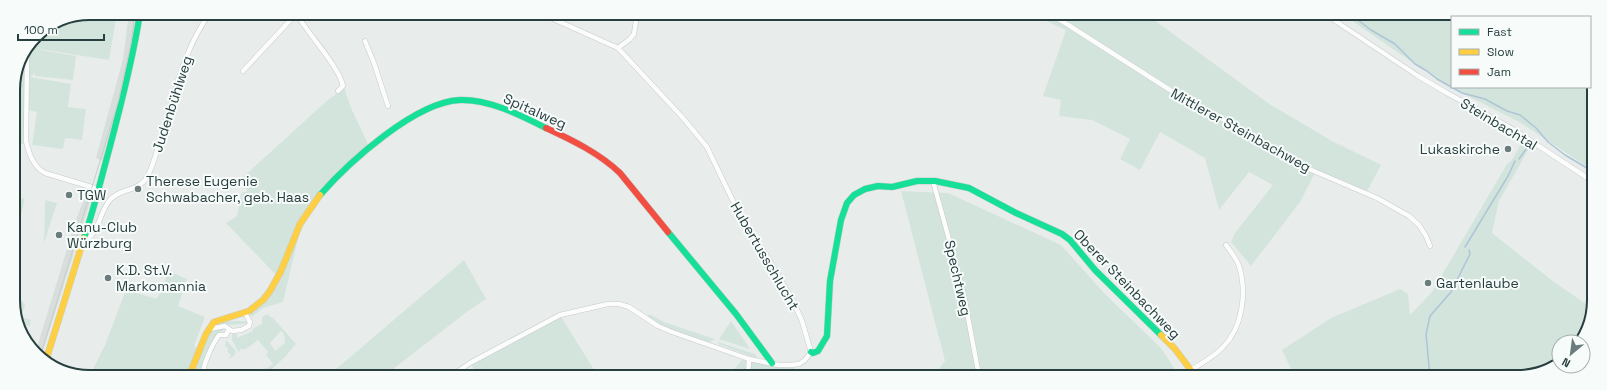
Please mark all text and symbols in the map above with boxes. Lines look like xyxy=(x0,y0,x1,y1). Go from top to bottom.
scale bar xyxy=(18,16,104,42)
legend xyxy=(1451,16,1591,88)
text: 100 m xyxy=(24,22,58,38)
text: Fast xyxy=(1487,24,1512,40)
text: Slow xyxy=(1487,44,1514,60)
street label: Judenbühlweg xyxy=(148,53,196,155)
text: Jam xyxy=(1487,64,1511,80)
street label: Mittlerer Steinbachweg xyxy=(1168,84,1314,176)
street label: Spitalweg xyxy=(501,89,569,133)
street label: Steinbachtal xyxy=(1457,94,1541,154)
place label: Lukaskirche xyxy=(1420,140,1500,158)
marker: Lukaskirche xyxy=(1503,144,1513,154)
place label: Therese Eugenie Schwabacher, geb. Haas xyxy=(146,172,309,206)
marker: Therese Eugenie Schwabacher, geb. Haas xyxy=(133,184,143,194)
place label: TGW xyxy=(77,186,106,204)
marker: TGW xyxy=(64,190,74,200)
street label: Hubertusschlucht xyxy=(727,199,803,313)
place label: Kanu-Club Würzburg xyxy=(67,218,137,252)
street label: Oberer Steinbachweg xyxy=(1070,225,1184,343)
marker: Kanu-Club Würzburg xyxy=(54,230,64,240)
street label: Spechtweg xyxy=(941,238,975,318)
place label: K.D. St.V. Markomannia xyxy=(116,261,206,295)
marker: K.D. St.V. Markomannia xyxy=(103,273,113,283)
place label: Gartenlaube xyxy=(1436,274,1519,292)
marker: Gartenlaube xyxy=(1423,278,1433,288)
north arrow xyxy=(1551,334,1591,374)
text: N xyxy=(1560,355,1573,371)

